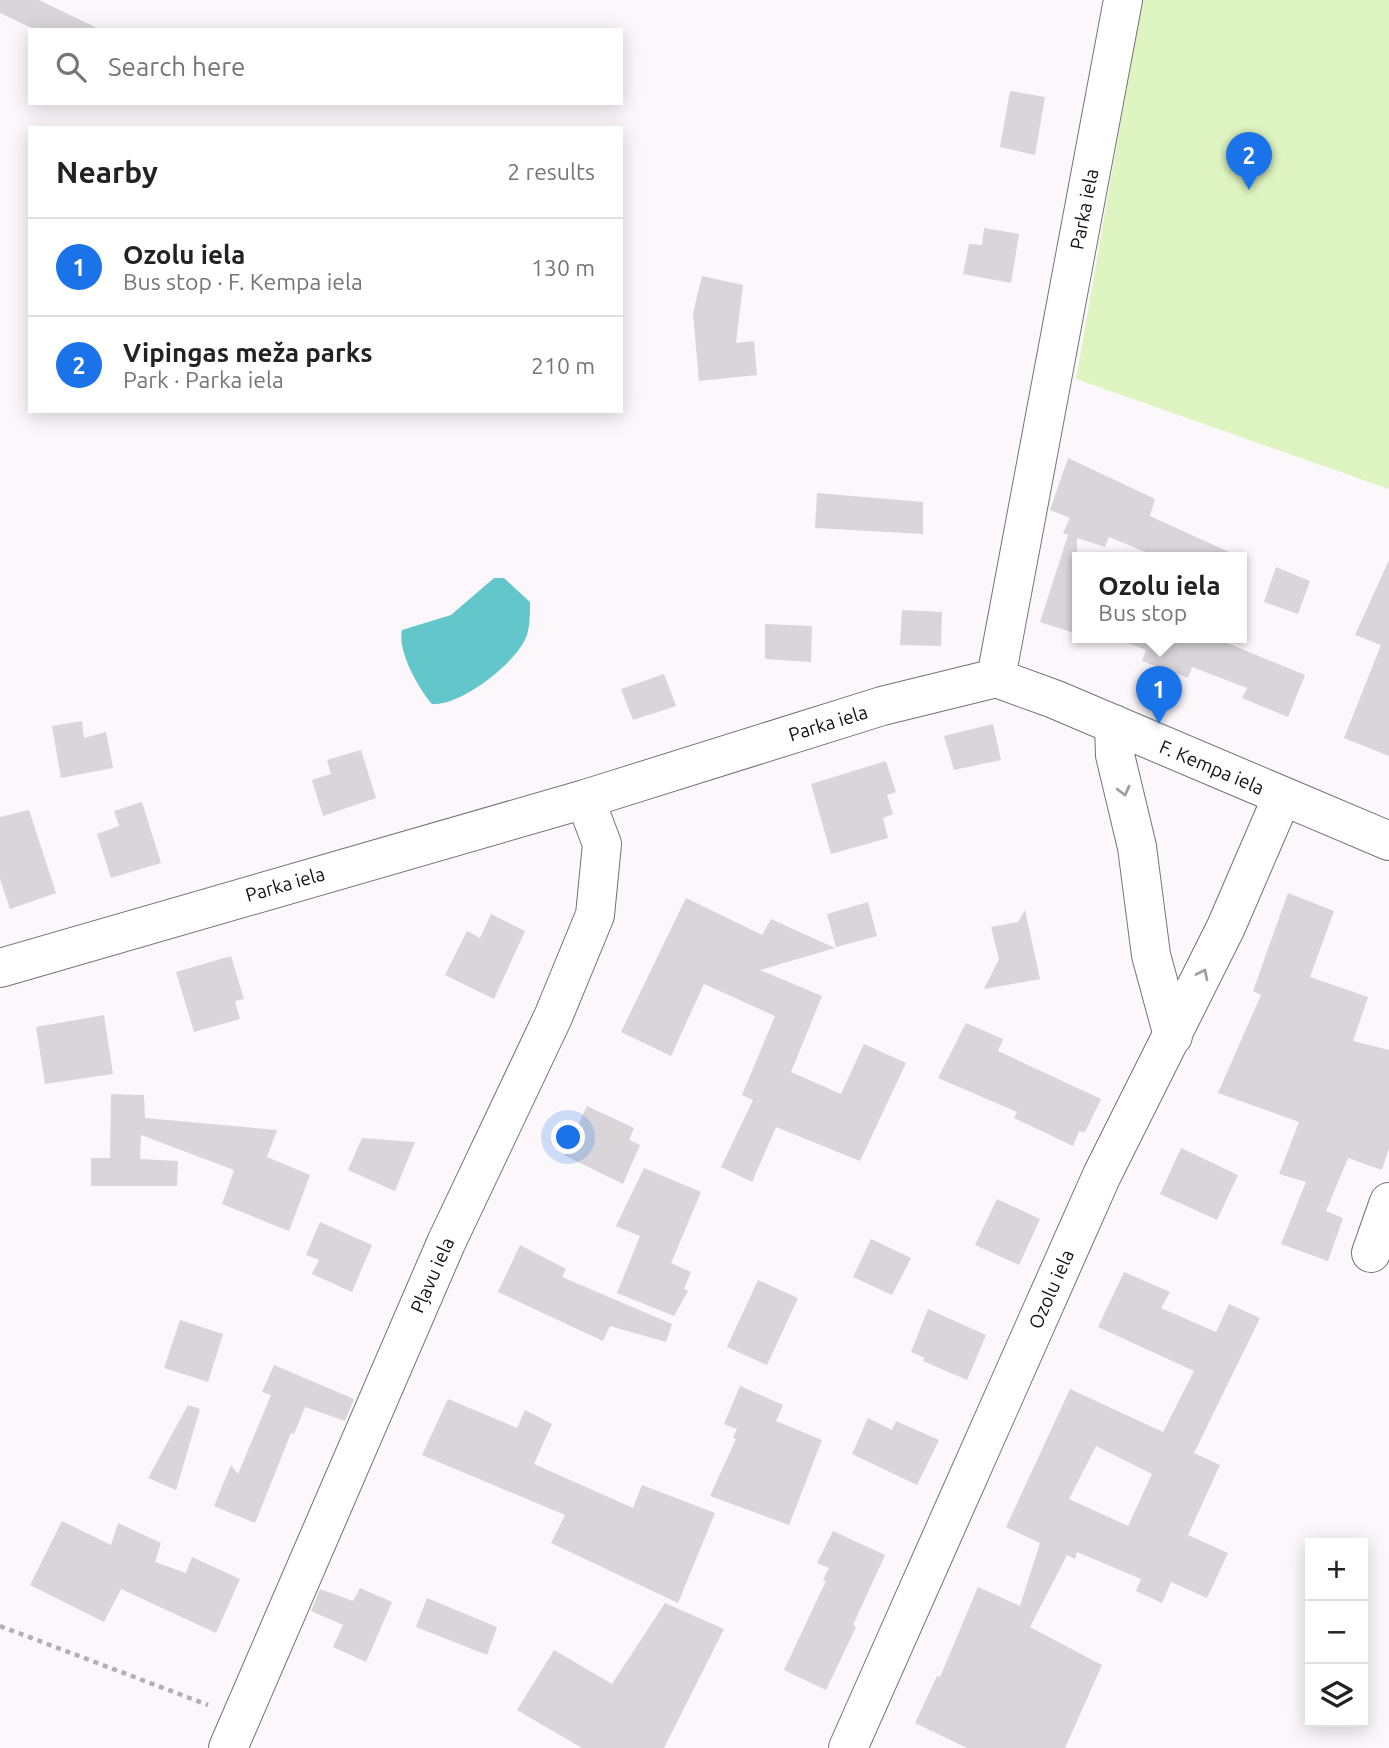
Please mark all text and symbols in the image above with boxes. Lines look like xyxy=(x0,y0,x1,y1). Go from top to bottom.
search box xyxy=(28,28,623,105)
icon: search xyxy=(52,48,90,86)
text: Search here xyxy=(108,52,245,81)
pin: 2 xyxy=(1226,132,1272,190)
text: Nearby xyxy=(56,155,158,189)
text: 2 results xyxy=(507,159,595,184)
street label: Parka iela xyxy=(1065,167,1103,251)
text: Ozolu iela xyxy=(123,240,245,269)
text: 1 xyxy=(73,255,85,280)
text: 130 m xyxy=(531,255,595,280)
text: Bus stop · F. Kempa iela xyxy=(123,269,363,294)
text: Vipingas meža parks xyxy=(123,338,373,367)
text: 2 xyxy=(73,353,85,378)
text: 210 m xyxy=(531,353,595,378)
text: Park · Parka iela xyxy=(123,367,284,392)
popup xyxy=(1072,552,1247,643)
text: Ozolu iela xyxy=(1098,571,1221,600)
text: Bus stop xyxy=(1098,600,1187,625)
pin: 1 xyxy=(1136,666,1182,724)
street label: Parka iela xyxy=(786,701,870,745)
street label: F. Kempa iela xyxy=(1156,735,1268,799)
one-way arrow xyxy=(1116,785,1130,797)
street label: Parka iela xyxy=(243,862,327,906)
one-way arrow xyxy=(1195,969,1209,981)
your location xyxy=(551,1120,585,1154)
street label: Pļavu iela xyxy=(406,1234,458,1316)
street label: Ozolu iela xyxy=(1024,1246,1078,1332)
map controls xyxy=(1305,1538,1368,1727)
button: + xyxy=(1305,1538,1368,1601)
button: − xyxy=(1305,1601,1368,1664)
button: layers xyxy=(1305,1664,1368,1727)

